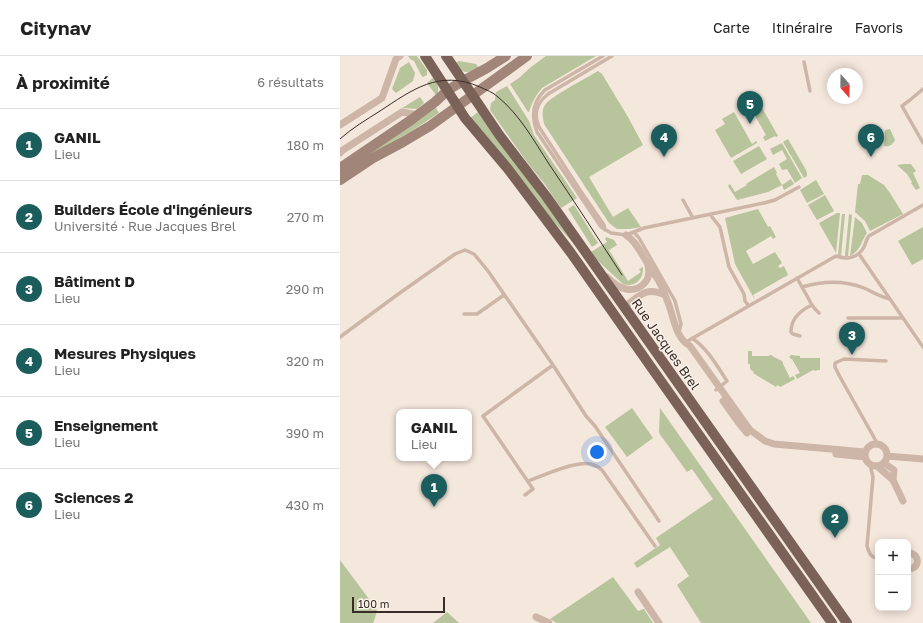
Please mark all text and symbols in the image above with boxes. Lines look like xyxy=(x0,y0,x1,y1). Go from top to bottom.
text: Citynav xyxy=(20,16,92,39)
text: Carte xyxy=(713,19,750,36)
text: Itinéraire xyxy=(772,19,833,36)
text: Favoris xyxy=(855,19,903,36)
north arrow xyxy=(827,68,863,104)
text: À proximité xyxy=(16,72,110,93)
text: 6 résultats xyxy=(257,74,324,90)
pin: 5 xyxy=(737,91,763,124)
pin: 4 xyxy=(651,124,677,157)
pin: 6 xyxy=(858,124,884,157)
text: GANIL xyxy=(54,128,100,146)
text: 1 xyxy=(26,137,32,153)
text: 180 m xyxy=(287,137,324,153)
text: Lieu xyxy=(54,146,80,162)
text: Builders École d'ingénieurs xyxy=(54,200,252,218)
text: 2 xyxy=(25,209,33,225)
text: 270 m xyxy=(287,209,324,225)
text: Université · Rue Jacques Brel xyxy=(54,218,236,234)
text: Bâtiment D xyxy=(54,272,135,290)
text: 3 xyxy=(25,281,33,297)
text: 290 m xyxy=(286,281,324,297)
text: Lieu xyxy=(54,290,80,306)
street label: Rue Jacques Brel xyxy=(629,295,703,393)
pin: 3 xyxy=(839,322,865,355)
text: Mesures Physiques xyxy=(54,344,196,362)
text: 4 xyxy=(25,353,33,369)
text: 320 m xyxy=(286,353,324,369)
text: Lieu xyxy=(54,362,80,378)
popup xyxy=(396,409,472,461)
text: Enseignement xyxy=(54,416,158,434)
text: GANIL xyxy=(411,418,457,436)
text: 5 xyxy=(25,425,33,441)
text: 390 m xyxy=(286,425,324,441)
text: Lieu xyxy=(54,434,80,450)
text: Lieu xyxy=(411,436,437,452)
your location xyxy=(587,442,607,462)
pin: 1 xyxy=(421,474,447,507)
text: Sciences 2 xyxy=(54,488,134,506)
text: 6 xyxy=(25,497,33,513)
text: 430 m xyxy=(286,497,324,513)
pin: 2 xyxy=(822,505,848,538)
text: Lieu xyxy=(54,506,80,522)
map controls xyxy=(875,539,911,611)
button: + xyxy=(875,539,911,575)
button: − xyxy=(875,575,911,611)
scale bar xyxy=(352,595,445,614)
text: 100 m xyxy=(358,597,389,610)

